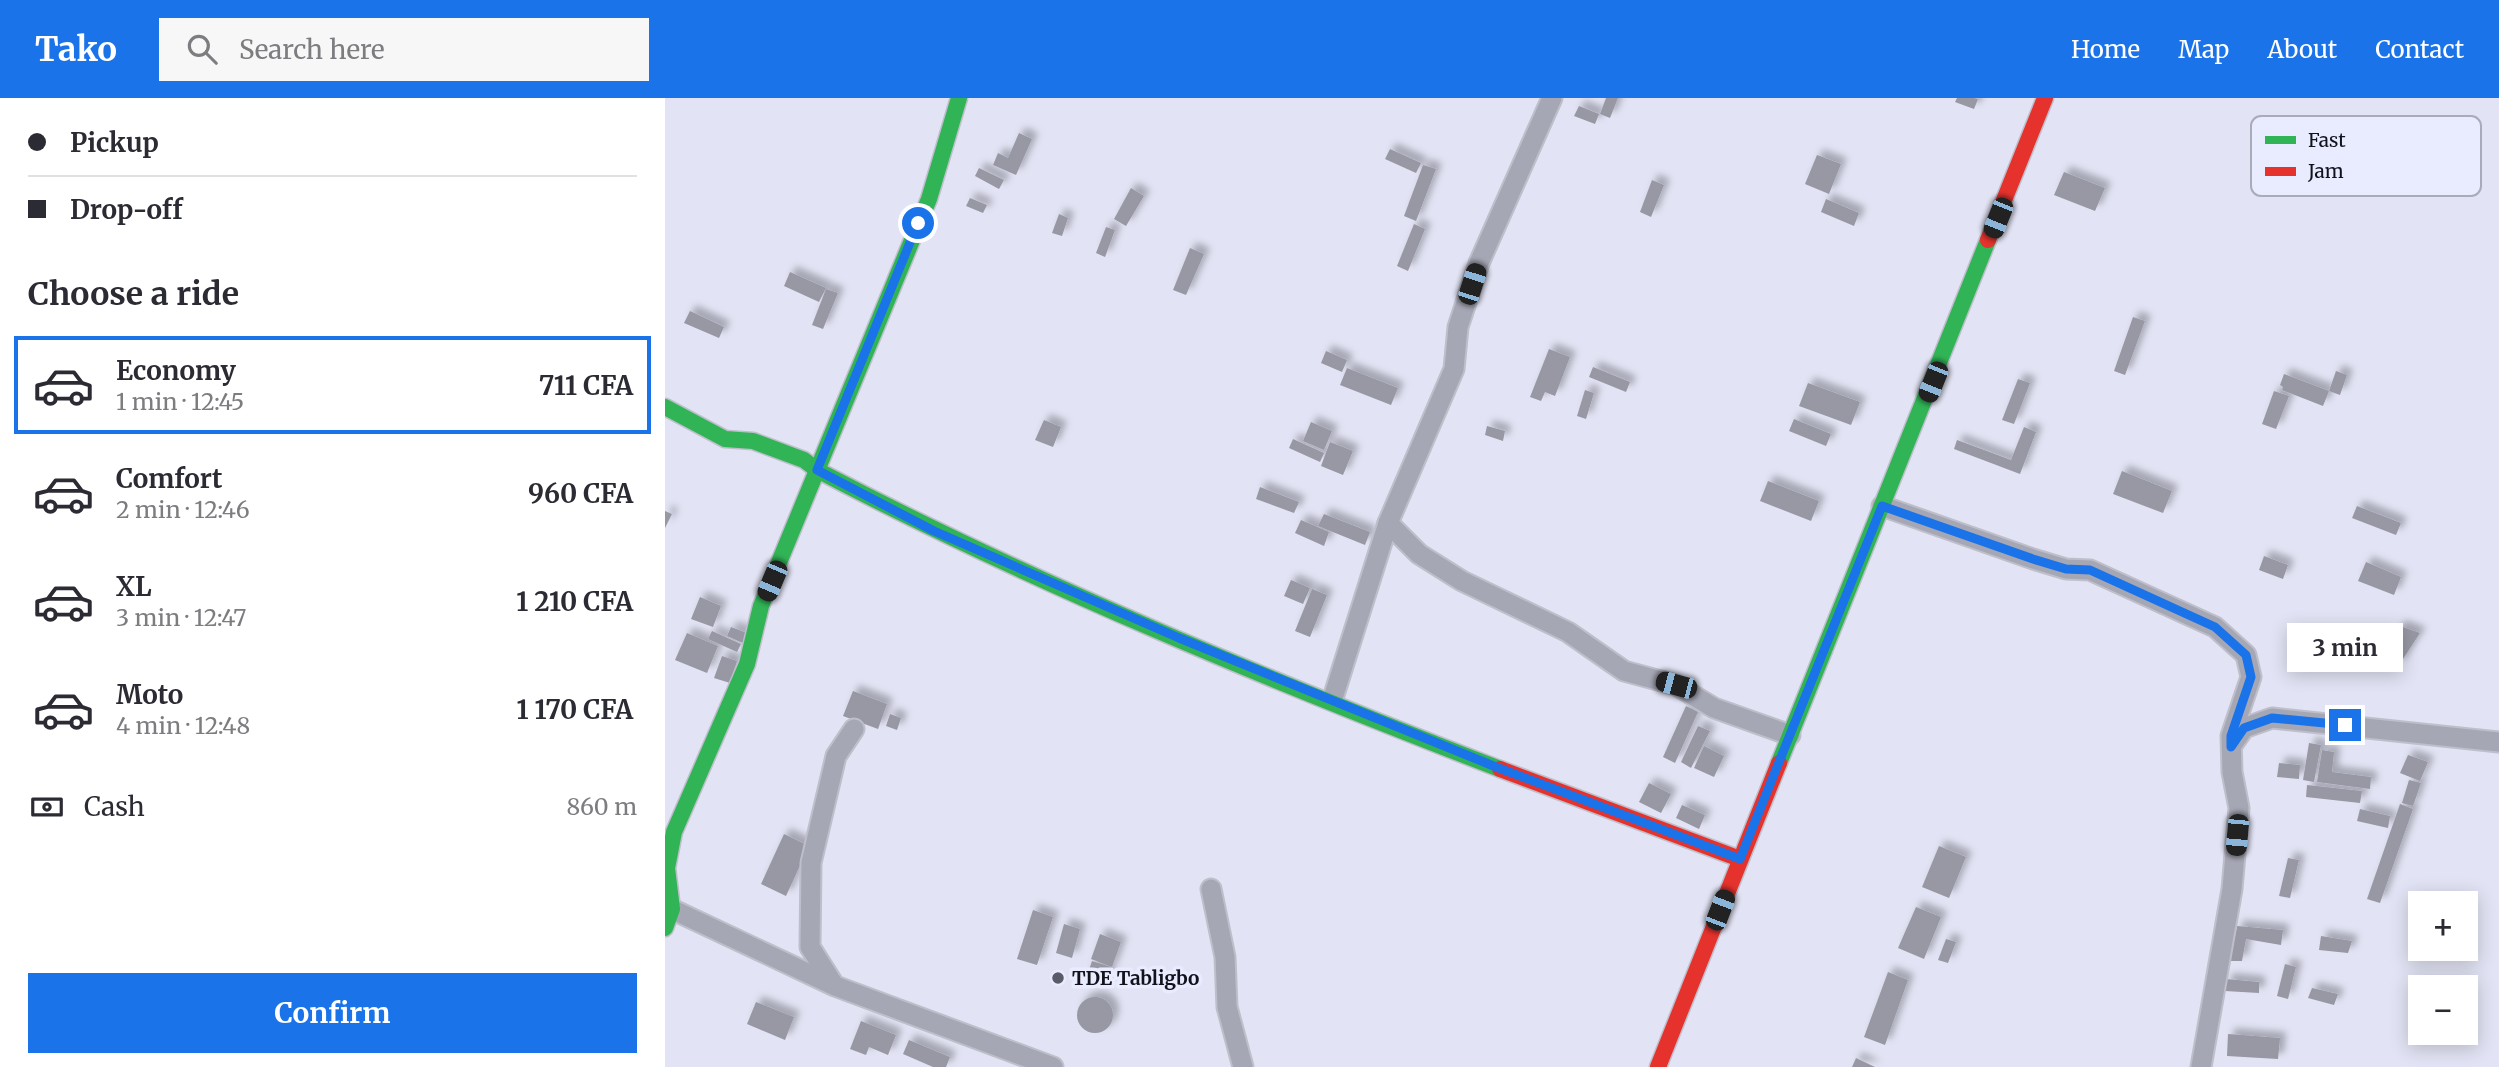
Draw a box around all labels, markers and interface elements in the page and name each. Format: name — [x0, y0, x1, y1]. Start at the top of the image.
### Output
search box — [159, 18, 649, 81]
text: Tako — [35, 29, 117, 70]
icon: search — [183, 30, 221, 68]
text: Search here — [239, 33, 385, 66]
text: Home — [2071, 34, 2140, 65]
text: Map — [2178, 34, 2229, 65]
text: About — [2267, 34, 2337, 65]
text: Contact — [2375, 34, 2464, 65]
legend — [2251, 116, 2481, 196]
text: Pickup — [70, 126, 159, 159]
text: Fast — [2308, 128, 2346, 152]
text: Jam — [2307, 159, 2344, 183]
text: Drop-off — [70, 193, 183, 226]
car — [1981, 195, 2016, 241]
route start — [902, 207, 934, 239]
car — [1456, 261, 1489, 307]
text: Choose a ride — [28, 274, 239, 314]
icon: car — [32, 354, 95, 417]
text: Economy — [116, 354, 236, 387]
car — [1916, 359, 1951, 405]
text: 711 CFA — [539, 369, 633, 402]
text: 1 min · 12:45 — [116, 387, 244, 416]
icon: car — [32, 462, 95, 525]
text: Comfort — [116, 462, 222, 495]
text: 960 CFA — [528, 477, 633, 510]
text: 2 min · 12:46 — [116, 495, 250, 524]
car — [755, 558, 790, 604]
icon: car — [32, 570, 95, 633]
text: XL — [116, 570, 152, 603]
text: 1 210 CFA — [516, 585, 633, 618]
text: 3 min · 12:47 — [116, 603, 246, 632]
callout: 3 min — [2287, 624, 2403, 672]
text: 3 min — [2312, 633, 2378, 662]
car — [1653, 669, 1700, 701]
icon: car — [32, 678, 95, 741]
text: Moto — [116, 678, 183, 711]
text: 1 170 CFA — [516, 693, 633, 726]
route end — [2329, 709, 2361, 741]
text: 4 min · 12:48 — [116, 711, 250, 740]
icon: cash — [28, 788, 66, 826]
text: Cash — [84, 790, 145, 823]
text: 860 m — [566, 792, 637, 821]
car — [2225, 813, 2250, 857]
car — [1703, 887, 1738, 933]
map controls — [2408, 891, 2478, 1045]
button: + — [2408, 891, 2478, 961]
place label: TDE Tabligbo — [1072, 966, 1199, 990]
marker: TDE Tabligbo — [1050, 970, 1066, 986]
button: Confirm — [28, 973, 637, 1053]
button: − — [2408, 975, 2478, 1045]

